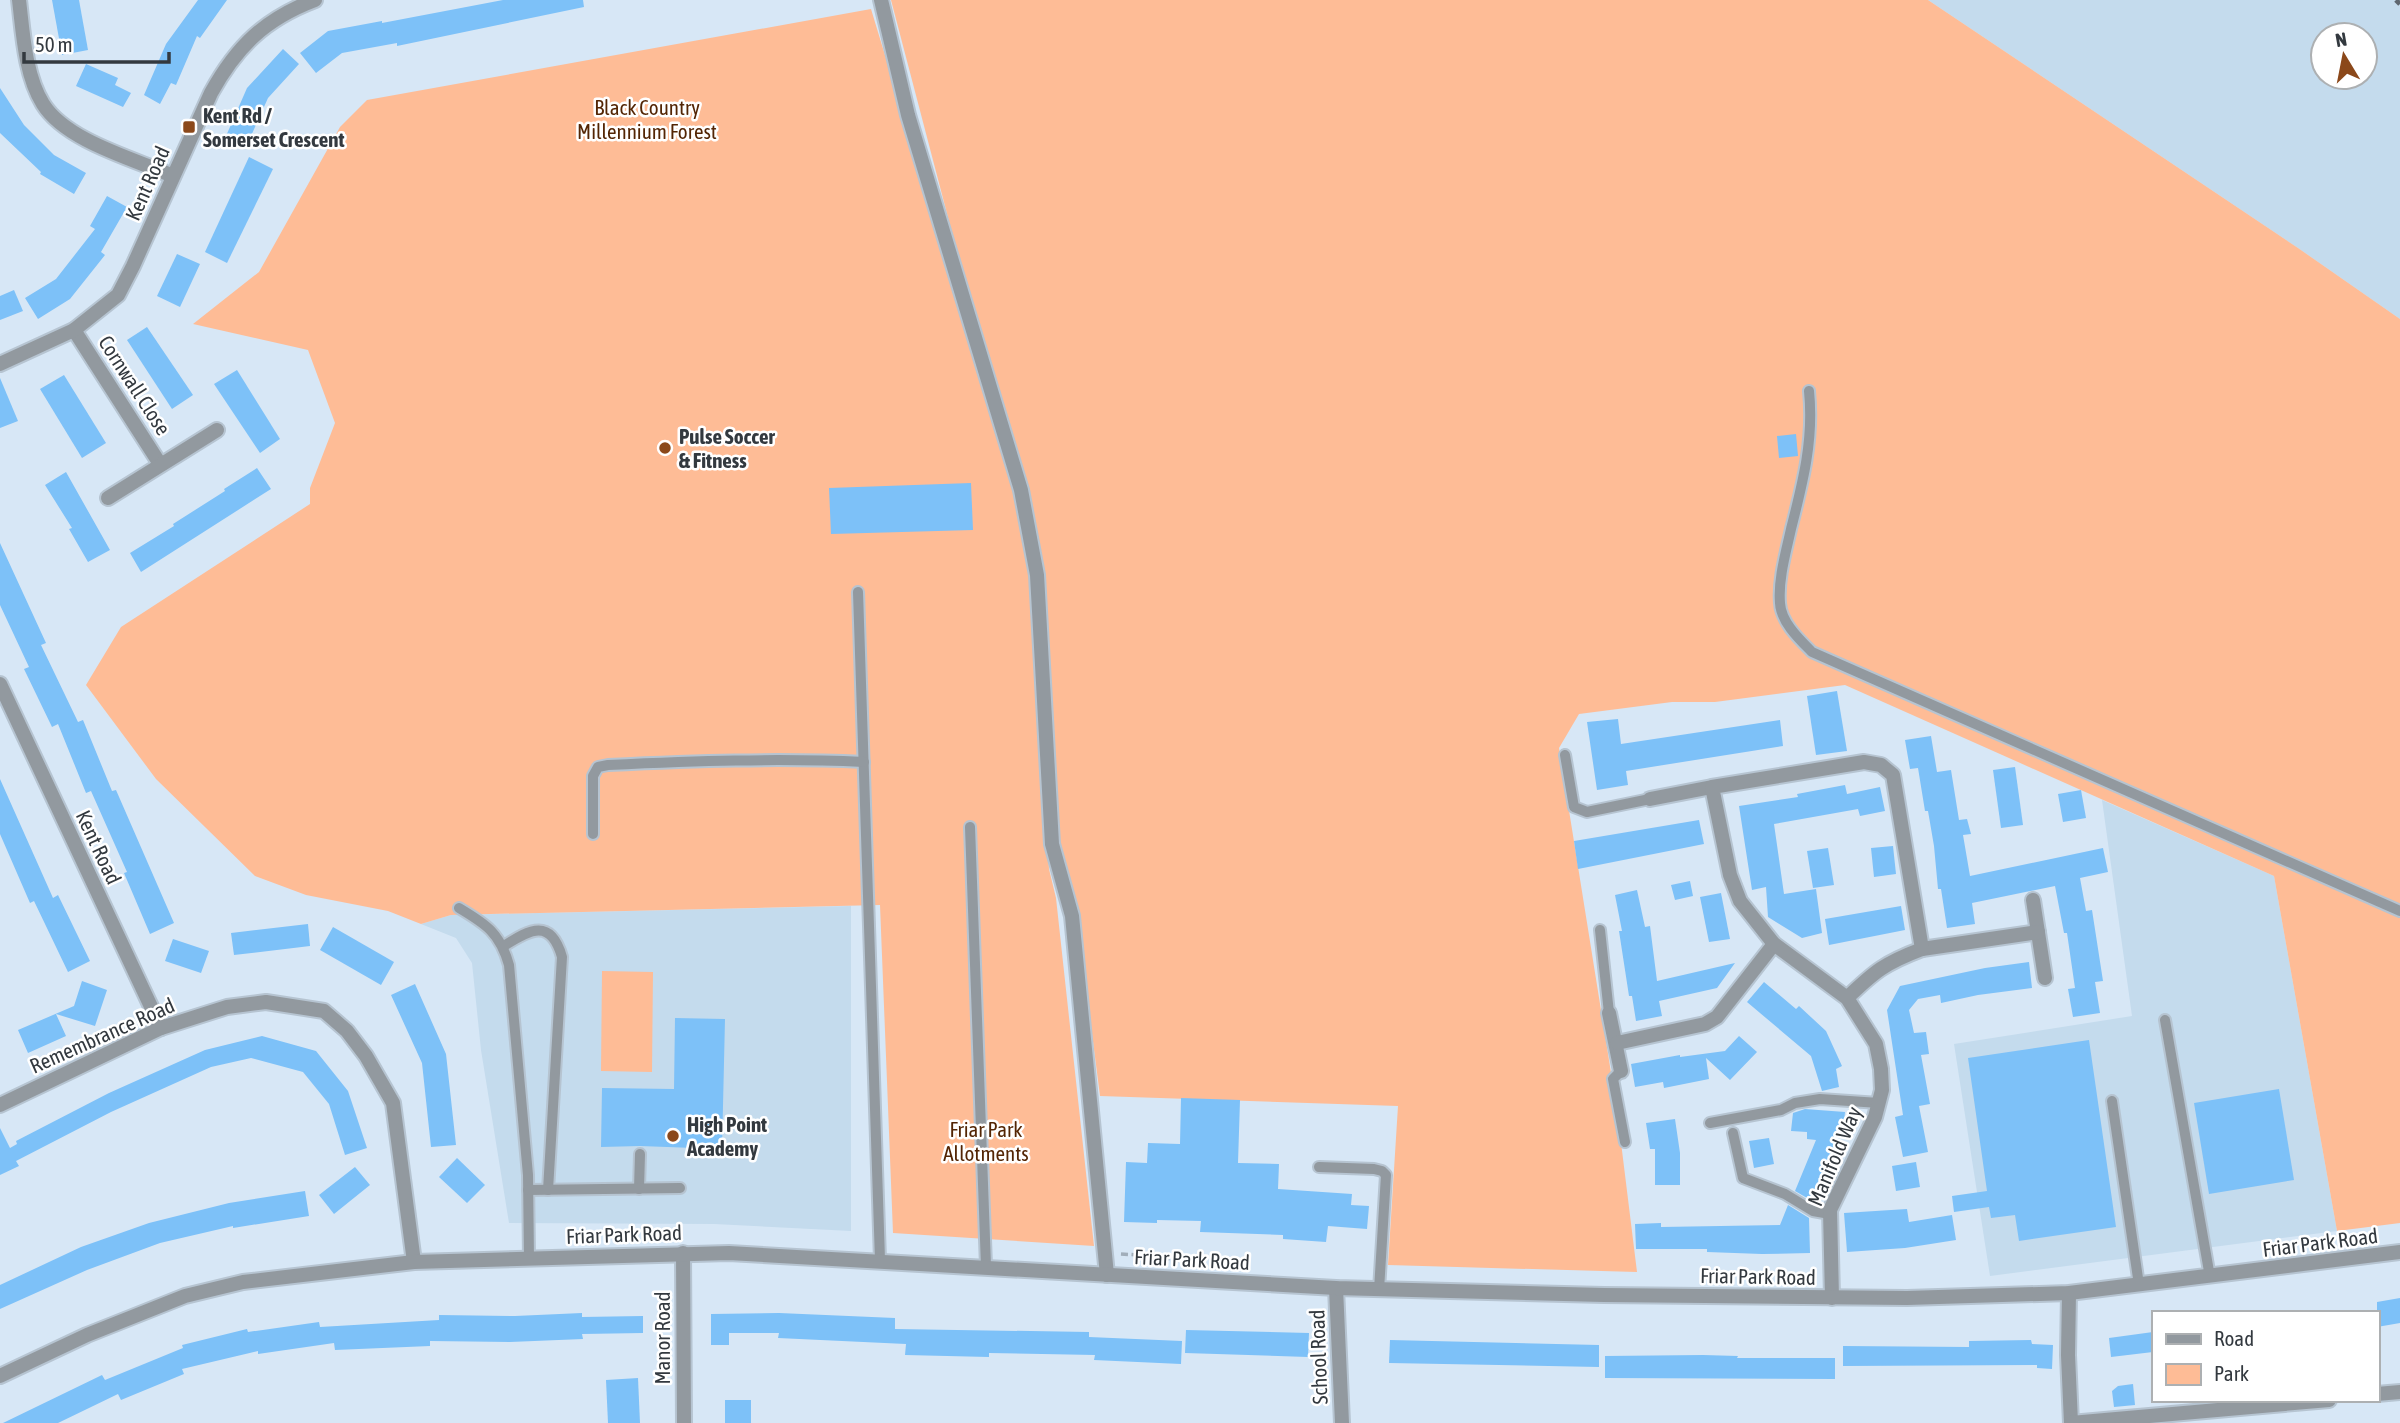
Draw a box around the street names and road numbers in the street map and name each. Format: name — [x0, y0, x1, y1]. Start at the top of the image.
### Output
street label: Kent Road — [120, 142, 174, 224]
street label: Cornwall Close — [94, 331, 176, 439]
street label: Kent Road — [72, 806, 126, 888]
street label: Remembrance Road — [26, 992, 178, 1078]
street label: Manifold Way — [1802, 1102, 1866, 1209]
street label: Friar Park Road — [566, 1220, 682, 1248]
street label: Friar Park Road — [2261, 1223, 2379, 1261]
street label: Friar Park Road — [1133, 1244, 1251, 1274]
street label: Friar Park Road — [1700, 1263, 1816, 1289]
street label: Manor Road — [650, 1291, 674, 1385]
street label: School Road — [1304, 1309, 1332, 1405]

